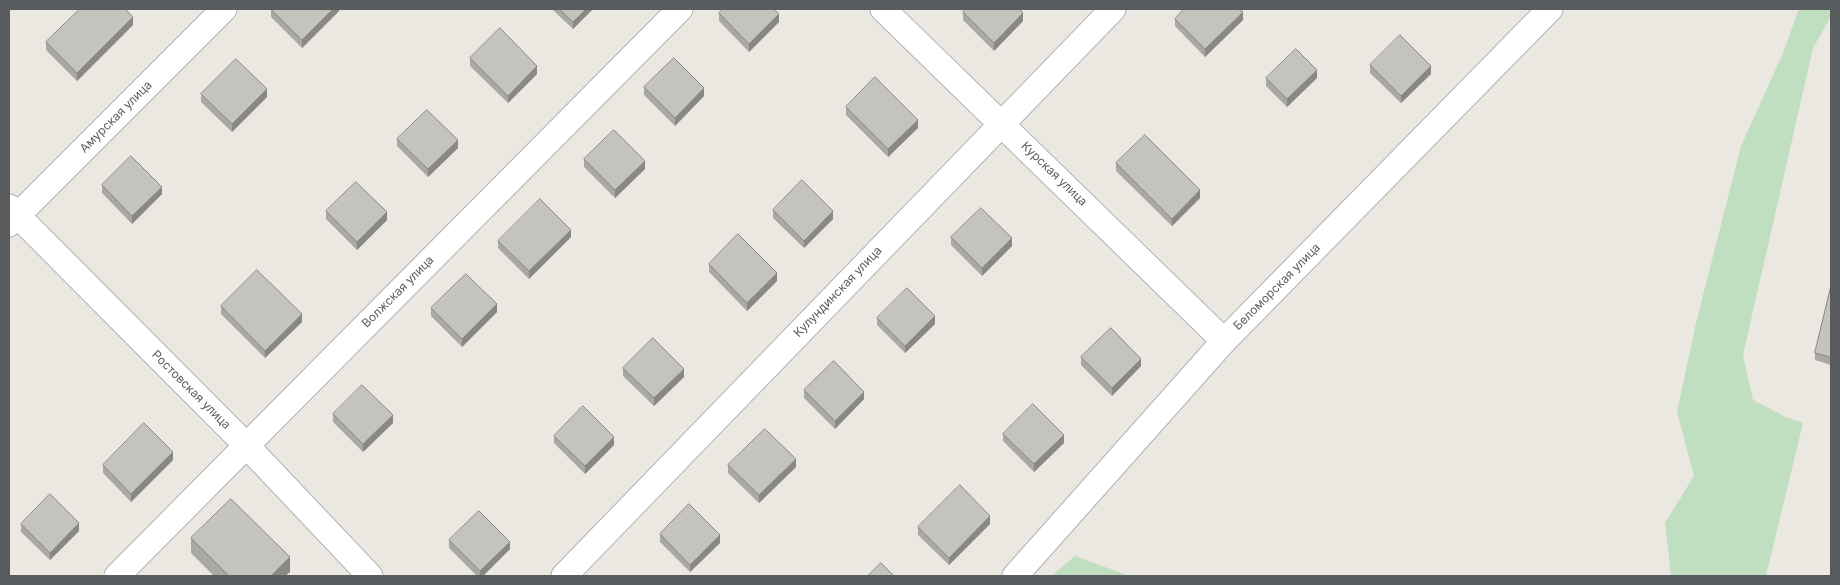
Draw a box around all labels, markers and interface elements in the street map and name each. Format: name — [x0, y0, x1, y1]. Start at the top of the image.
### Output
street label: Амурская улица — [77, 78, 155, 156]
street label: Курская улица — [1018, 139, 1090, 209]
street label: Беломорская улица — [1231, 241, 1323, 333]
street label: Кулундинская улица — [791, 244, 885, 340]
street label: Волжская улица — [359, 253, 437, 331]
street label: Ростовская улица — [149, 348, 233, 432]

